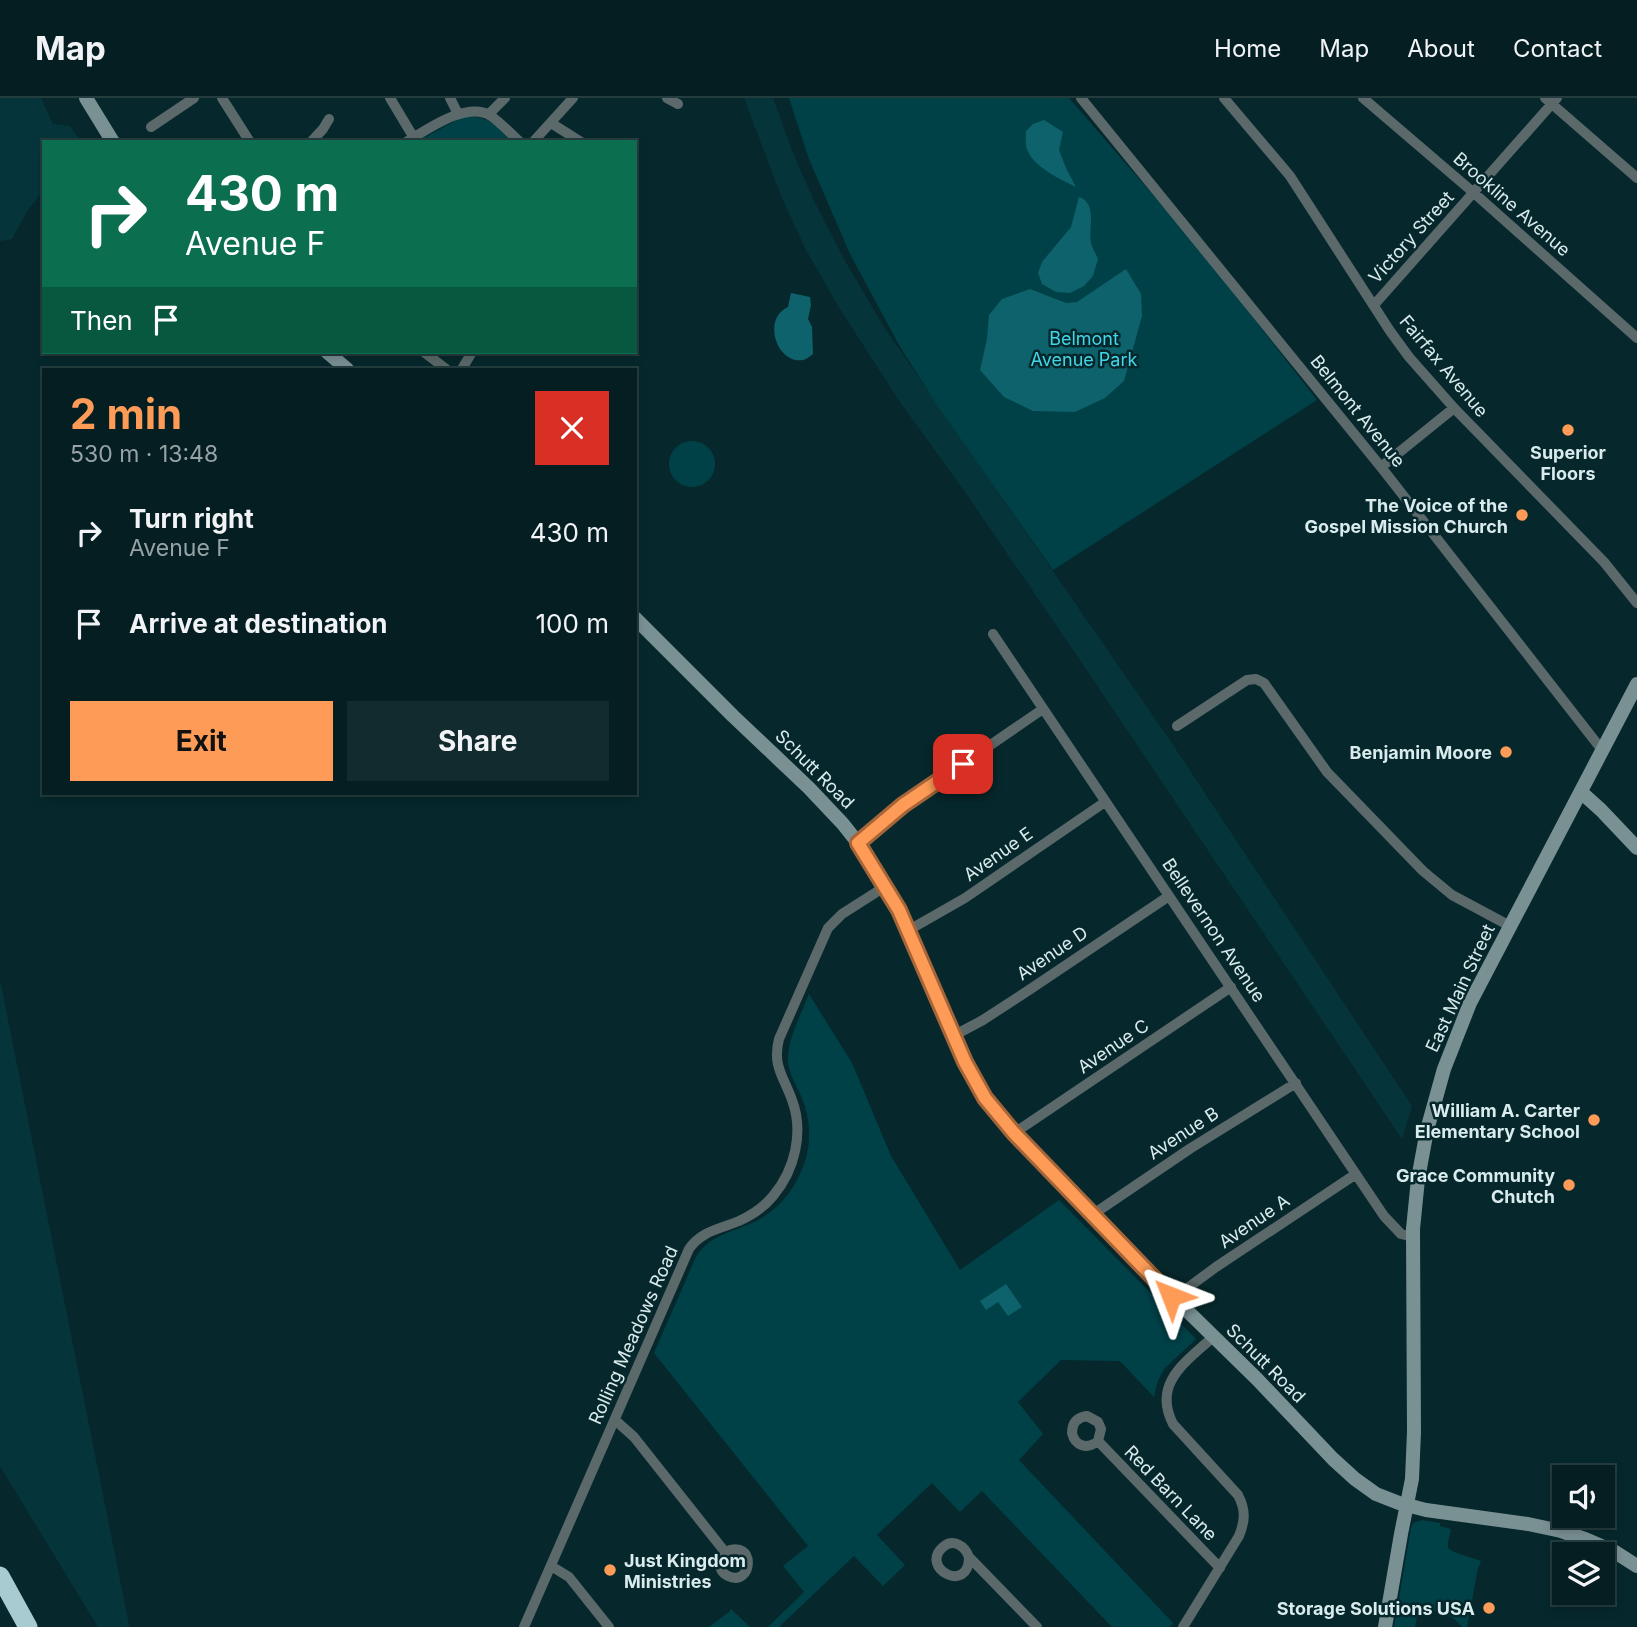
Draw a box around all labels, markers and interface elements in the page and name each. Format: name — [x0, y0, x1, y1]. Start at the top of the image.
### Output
text: Map — [35, 28, 106, 68]
text: Home — [1214, 34, 1281, 63]
text: Map — [1319, 34, 1369, 63]
text: About — [1407, 34, 1475, 63]
text: Contact — [1513, 34, 1602, 63]
street label: Brookline Avenue — [1449, 148, 1575, 260]
text: 430 m — [185, 164, 339, 223]
icon: right — [70, 168, 161, 259]
street label: Victory Street — [1364, 187, 1458, 287]
text: Avenue F — [185, 224, 325, 263]
icon: arrive — [147, 301, 185, 339]
text: Then — [70, 305, 133, 336]
street label: Fairfax Avenue — [1395, 311, 1493, 421]
park label: Belmont Avenue Park — [1031, 328, 1138, 370]
street label: Belmont Avenue — [1306, 351, 1410, 471]
text: 2 min — [70, 388, 182, 439]
button: close — [535, 391, 609, 465]
marker: Superior Floors — [1560, 422, 1576, 438]
text: 530 m · 13:48 — [70, 440, 218, 468]
place label: Superior Floors — [1530, 442, 1606, 484]
place label: The Voice of the Gospel Mission Church — [1305, 495, 1508, 537]
text: Turn right — [129, 503, 254, 534]
marker: The Voice of the Gospel Mission Church — [1514, 507, 1530, 523]
icon: right — [70, 514, 108, 552]
text: 430 m — [530, 517, 609, 548]
text: Avenue F — [129, 534, 230, 562]
icon: arrive — [70, 605, 108, 643]
text: Arrive at destination — [129, 608, 388, 639]
text: 100 m — [536, 608, 609, 639]
button: Exit — [70, 701, 333, 781]
button: Share — [347, 701, 609, 781]
street label: Schutt Road — [771, 725, 859, 813]
pin — [933, 734, 993, 794]
place label: Benjamin Moore — [1350, 742, 1492, 763]
marker: Benjamin Moore — [1498, 744, 1514, 760]
icon: arrive — [944, 745, 982, 783]
street label: Avenue E — [960, 823, 1036, 885]
street label: Bellevernon Avenue — [1158, 854, 1270, 1006]
street label: East Main Street — [1421, 921, 1499, 1055]
street label: Avenue D — [1012, 922, 1092, 984]
street label: Avenue C — [1073, 1015, 1153, 1077]
place label: William A. Carter Elementary School — [1415, 1100, 1580, 1142]
street label: Avenue B — [1144, 1102, 1222, 1164]
marker: William A. Carter Elementary School — [1586, 1112, 1602, 1128]
place label: Grace Community Chutch — [1396, 1165, 1555, 1207]
marker: Grace Community Chutch — [1561, 1177, 1577, 1193]
street label: Avenue A — [1215, 1190, 1293, 1252]
street label: Rolling Meadows Road — [584, 1242, 682, 1428]
position arrow — [1134, 1259, 1208, 1333]
street label: Schutt Road — [1222, 1319, 1310, 1407]
street label: Red Barn Lane — [1120, 1441, 1222, 1545]
map controls — [1552, 1465, 1615, 1605]
button: sound — [1552, 1465, 1615, 1528]
button: layers — [1552, 1542, 1615, 1605]
place label: Just Kingdom Ministries — [624, 1550, 746, 1592]
marker: Just Kingdom Ministries — [602, 1562, 618, 1578]
place label: Storage Solutions USA — [1277, 1598, 1475, 1619]
marker: Storage Solutions USA — [1481, 1600, 1497, 1616]

